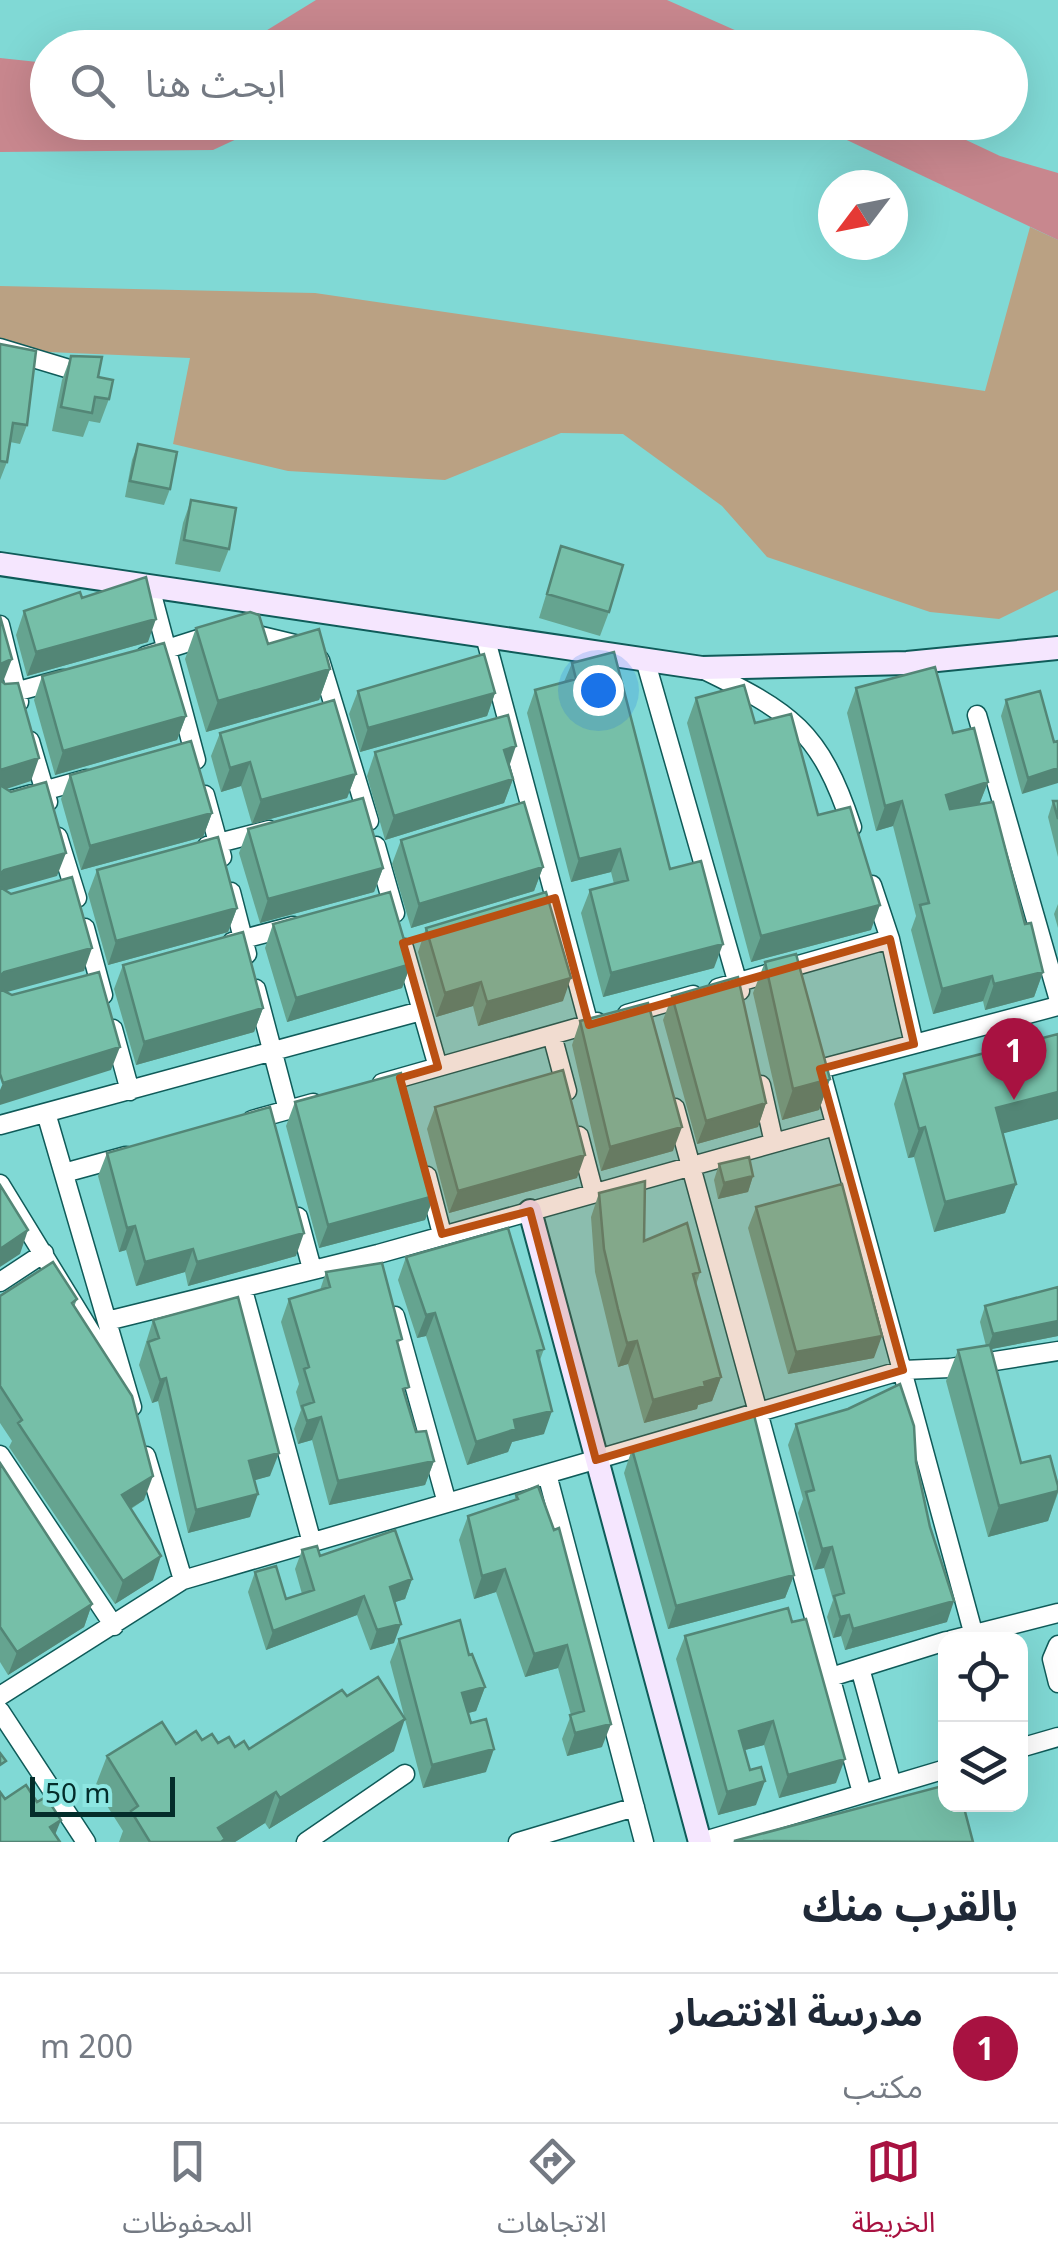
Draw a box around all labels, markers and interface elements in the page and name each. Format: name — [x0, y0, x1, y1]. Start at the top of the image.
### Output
search box — [30, 30, 1028, 140]
text: ابحث هنا — [145, 45, 286, 125]
icon: search — [65, 58, 120, 113]
north arrow — [818, 170, 908, 260]
your location — [573, 665, 624, 716]
pin: 1 — [982, 1018, 1046, 1100]
map controls — [938, 1632, 1028, 1812]
button: locate — [938, 1632, 1028, 1722]
button: layers — [938, 1722, 1028, 1812]
text: 50 m — [45, 1765, 111, 1824]
scale bar — [30, 1772, 175, 1816]
text: بالقرب منك — [802, 1863, 1018, 1952]
text: مدرسة الانتصار — [670, 1974, 923, 2054]
text: 200 m — [40, 2014, 133, 2082]
text: 1 — [976, 2016, 995, 2084]
text: مكتب — [843, 2054, 923, 2122]
tab: المحفوظات — [122, 2134, 252, 2253]
tab: الاتجاهات — [497, 2134, 607, 2253]
tab: الخريطة — [852, 2134, 936, 2253]

